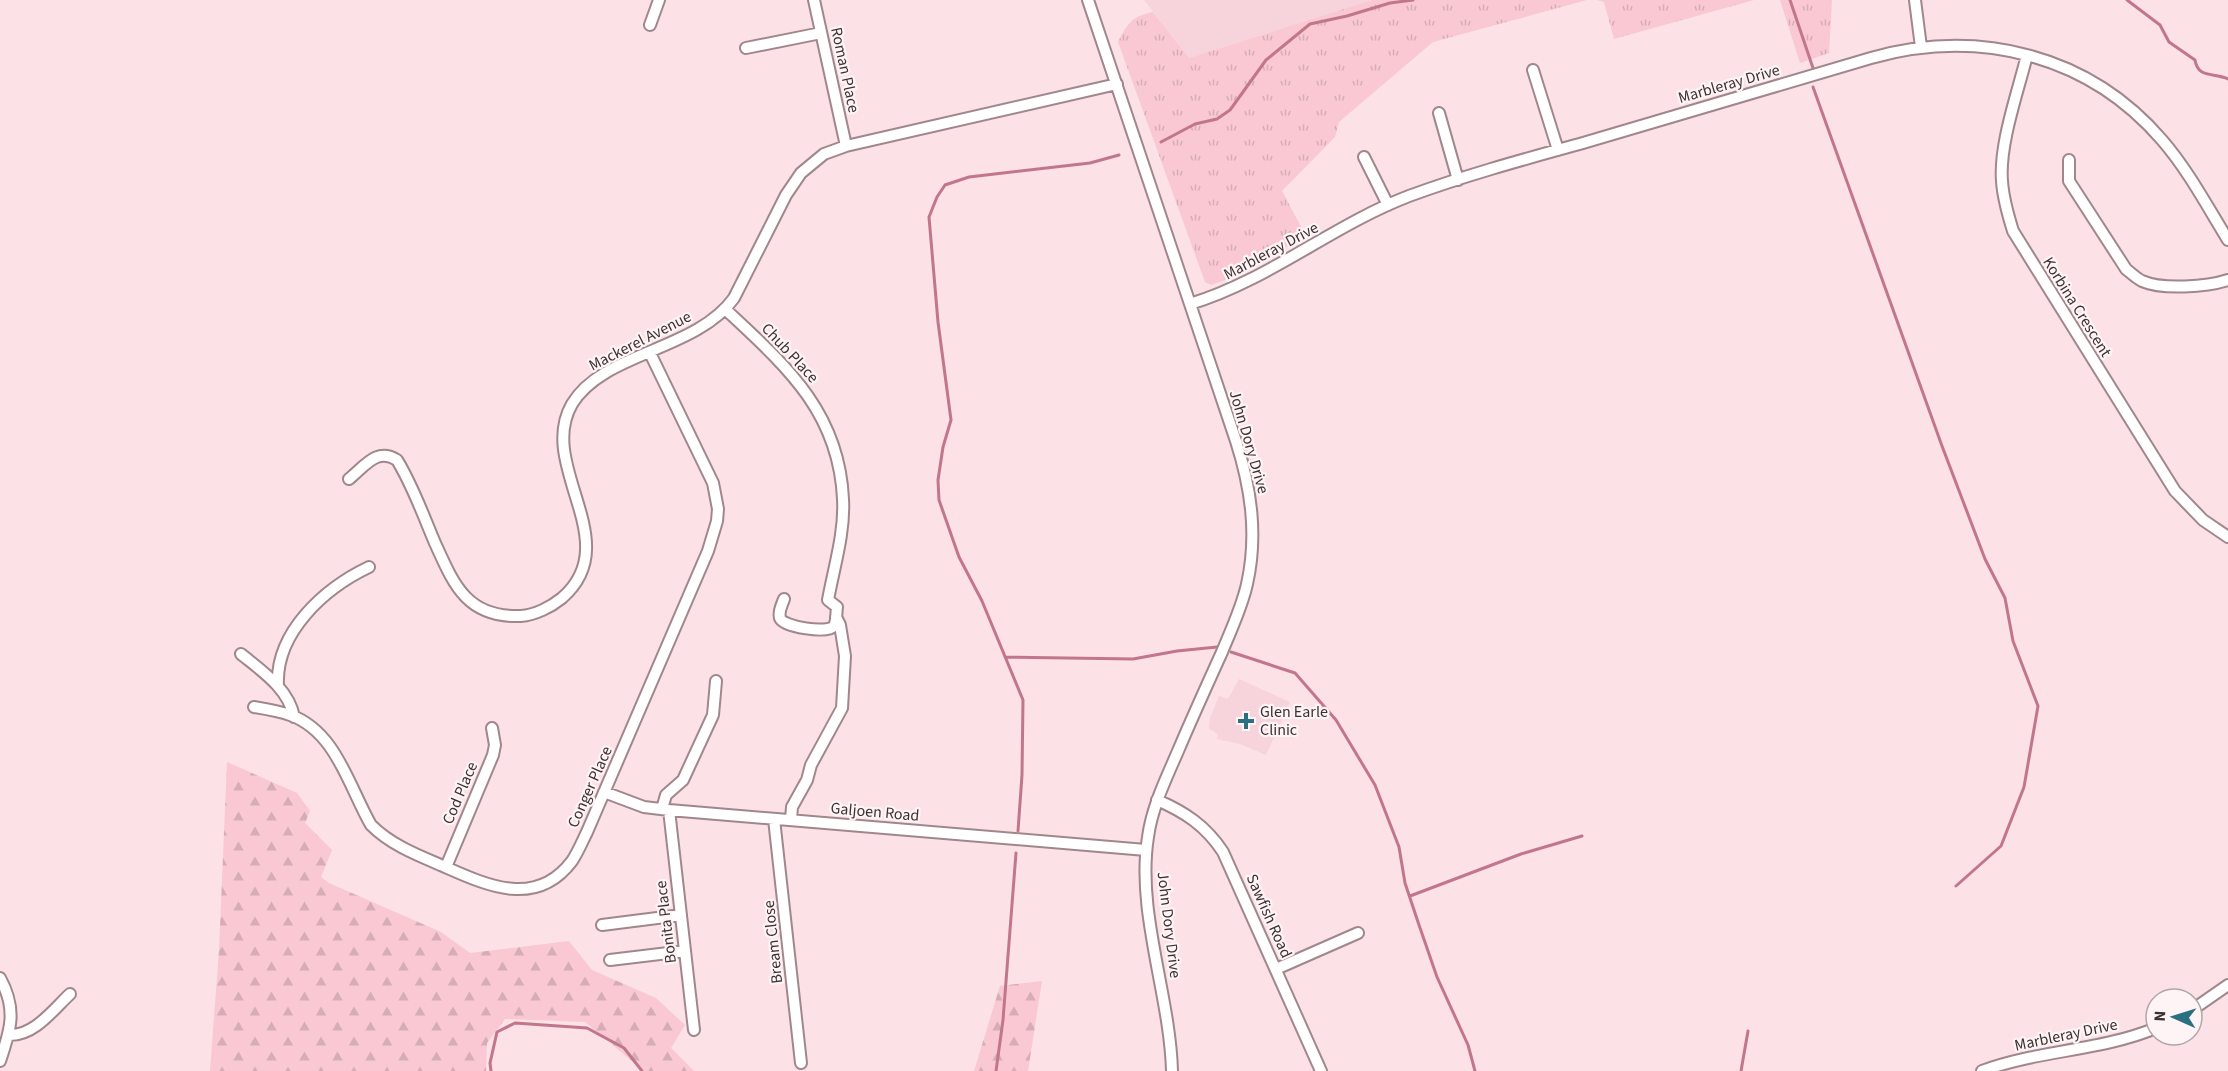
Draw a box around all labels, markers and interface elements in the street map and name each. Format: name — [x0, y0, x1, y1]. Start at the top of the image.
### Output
street label: Roman Place — [825, 25, 865, 115]
street label: Marbleray Drive — [1676, 59, 1782, 109]
street label: Marbleray Drive — [1220, 217, 1322, 285]
street label: Korbina Crescent — [2037, 253, 2117, 362]
street label: Mackerel Avenue — [585, 306, 695, 376]
street label: Chub Place — [756, 318, 824, 388]
street label: John Dory Drive — [1224, 388, 1274, 496]
place label: Glen Earle Clinic — [1260, 701, 1328, 741]
marker: Glen Earle Clinic — [1237, 712, 1255, 730]
street label: Conger Place — [562, 743, 618, 831]
street label: Cod Place — [437, 758, 483, 828]
street label: Galjoen Road — [830, 797, 920, 827]
street label: John Dory Drive — [1152, 871, 1186, 979]
street label: Sawfish Road — [1241, 871, 1297, 961]
street label: Bonita Place — [650, 879, 682, 965]
street label: Bream Close — [758, 899, 788, 985]
north arrow — [2144, 987, 2204, 1047]
text: N — [2149, 1010, 2171, 1022]
street label: Marbleray Drive — [2013, 1013, 2120, 1057]

